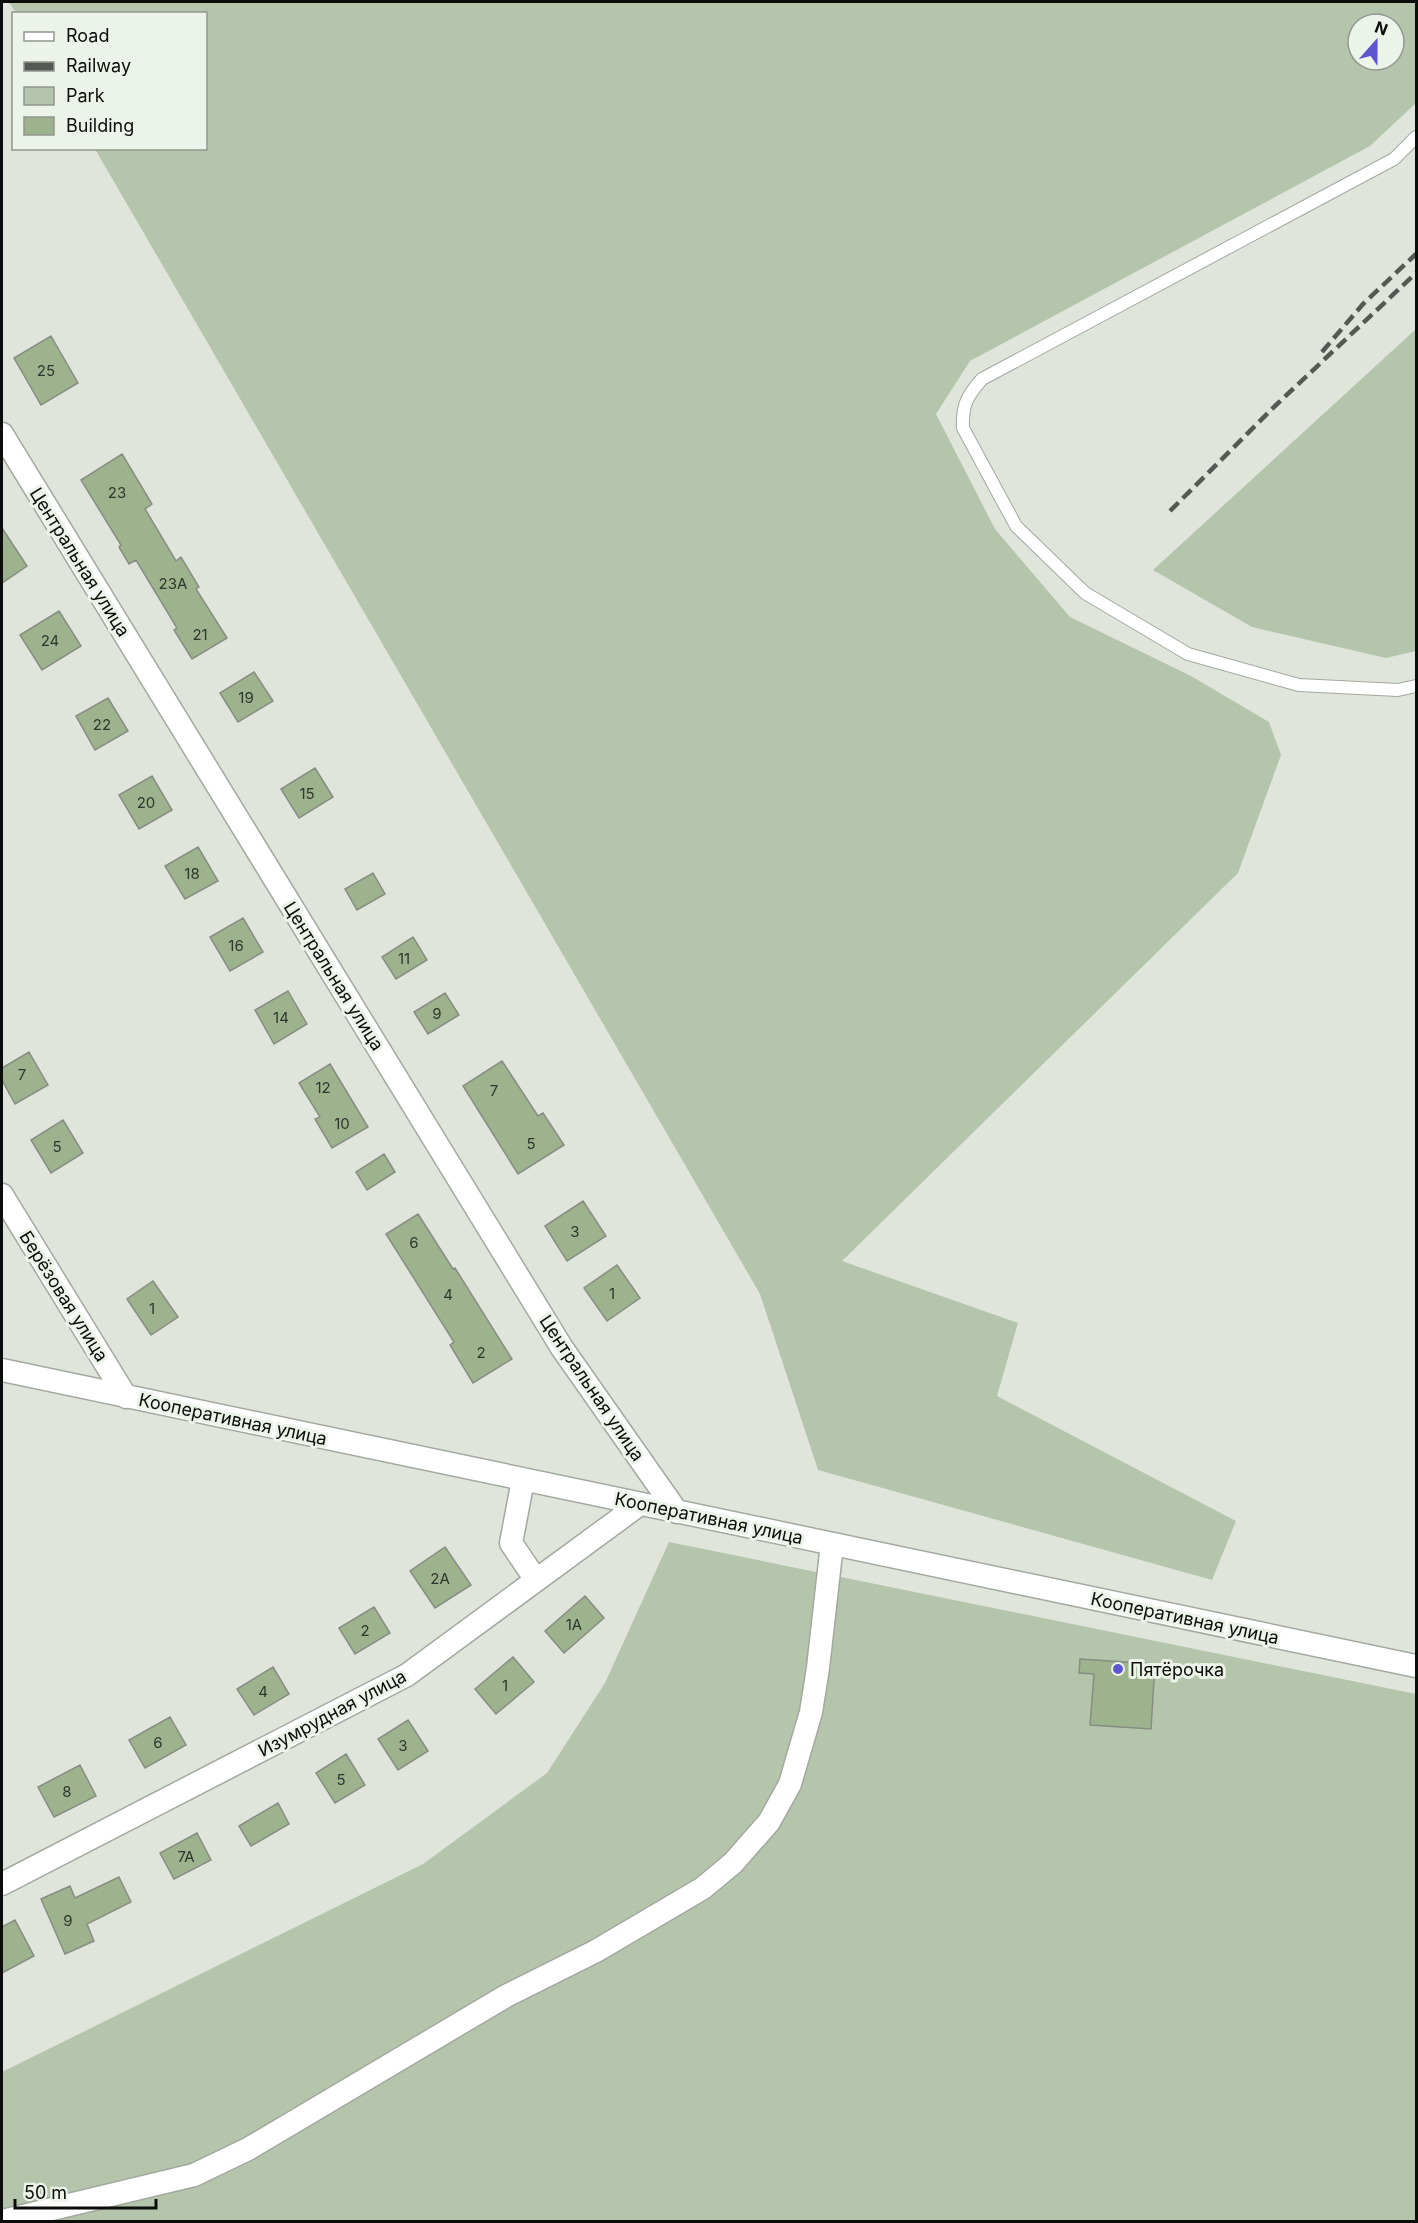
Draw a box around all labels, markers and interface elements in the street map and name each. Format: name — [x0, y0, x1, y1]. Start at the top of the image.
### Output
legend — [12, 12, 207, 150]
north arrow — [1346, 12, 1406, 72]
text: N — [1372, 16, 1391, 40]
text: Road — [66, 25, 109, 46]
text: Railway — [66, 55, 131, 76]
text: Park — [66, 85, 105, 106]
text: Building — [66, 115, 134, 136]
house number: 25 — [37, 361, 55, 380]
house number: 23 — [108, 483, 126, 502]
street label: Центральная улица — [26, 484, 134, 640]
house number: 23А — [159, 574, 187, 593]
house number: 21 — [192, 625, 208, 644]
house number: 24 — [41, 631, 59, 650]
house number: 19 — [238, 688, 254, 707]
house number: 22 — [93, 715, 111, 734]
house number: 15 — [299, 784, 315, 803]
house number: 20 — [137, 793, 155, 812]
house number: 18 — [184, 864, 200, 883]
street label: Центральная улица — [280, 898, 388, 1054]
house number: 16 — [228, 936, 244, 955]
house number: 11 — [398, 949, 410, 968]
house number: 9 — [432, 1004, 442, 1023]
house number: 14 — [273, 1008, 289, 1027]
house number: 7 — [18, 1065, 26, 1084]
house number: 12 — [315, 1078, 331, 1097]
house number: 7 — [490, 1081, 498, 1100]
house number: 10 — [334, 1114, 350, 1133]
house number: 5 — [526, 1134, 536, 1153]
house number: 5 — [52, 1137, 62, 1156]
house number: 3 — [570, 1222, 580, 1241]
street label: Берёзовая улица — [15, 1227, 113, 1365]
house number: 6 — [409, 1233, 419, 1252]
house number: 1 — [609, 1284, 615, 1303]
house number: 4 — [443, 1285, 453, 1304]
house number: 1 — [149, 1299, 155, 1318]
street label: Центральная улица — [535, 1311, 649, 1465]
house number: 2 — [476, 1343, 486, 1362]
street label: Кооперативная улица — [137, 1389, 329, 1449]
street label: Кооперативная улица — [613, 1488, 805, 1548]
house number: 2А — [430, 1569, 450, 1588]
street label: Кооперативная улица — [1089, 1588, 1281, 1648]
house number: 1А — [566, 1615, 582, 1634]
house number: 2 — [360, 1621, 370, 1640]
place label: Пятёрочка — [1130, 1659, 1224, 1680]
marker: Пятёрочка — [1111, 1662, 1125, 1676]
street label: Изумрудная улица — [254, 1665, 410, 1761]
house number: 1 — [502, 1676, 508, 1695]
house number: 4 — [258, 1682, 268, 1701]
house number: 6 — [153, 1733, 163, 1752]
house number: 3 — [398, 1736, 408, 1755]
house number: 5 — [336, 1770, 346, 1789]
house number: 8 — [62, 1782, 72, 1801]
house number: 7А — [177, 1847, 195, 1866]
house number: 9 — [63, 1911, 73, 1930]
scale bar — [15, 2172, 156, 2210]
text: 50 m — [24, 2182, 67, 2203]

